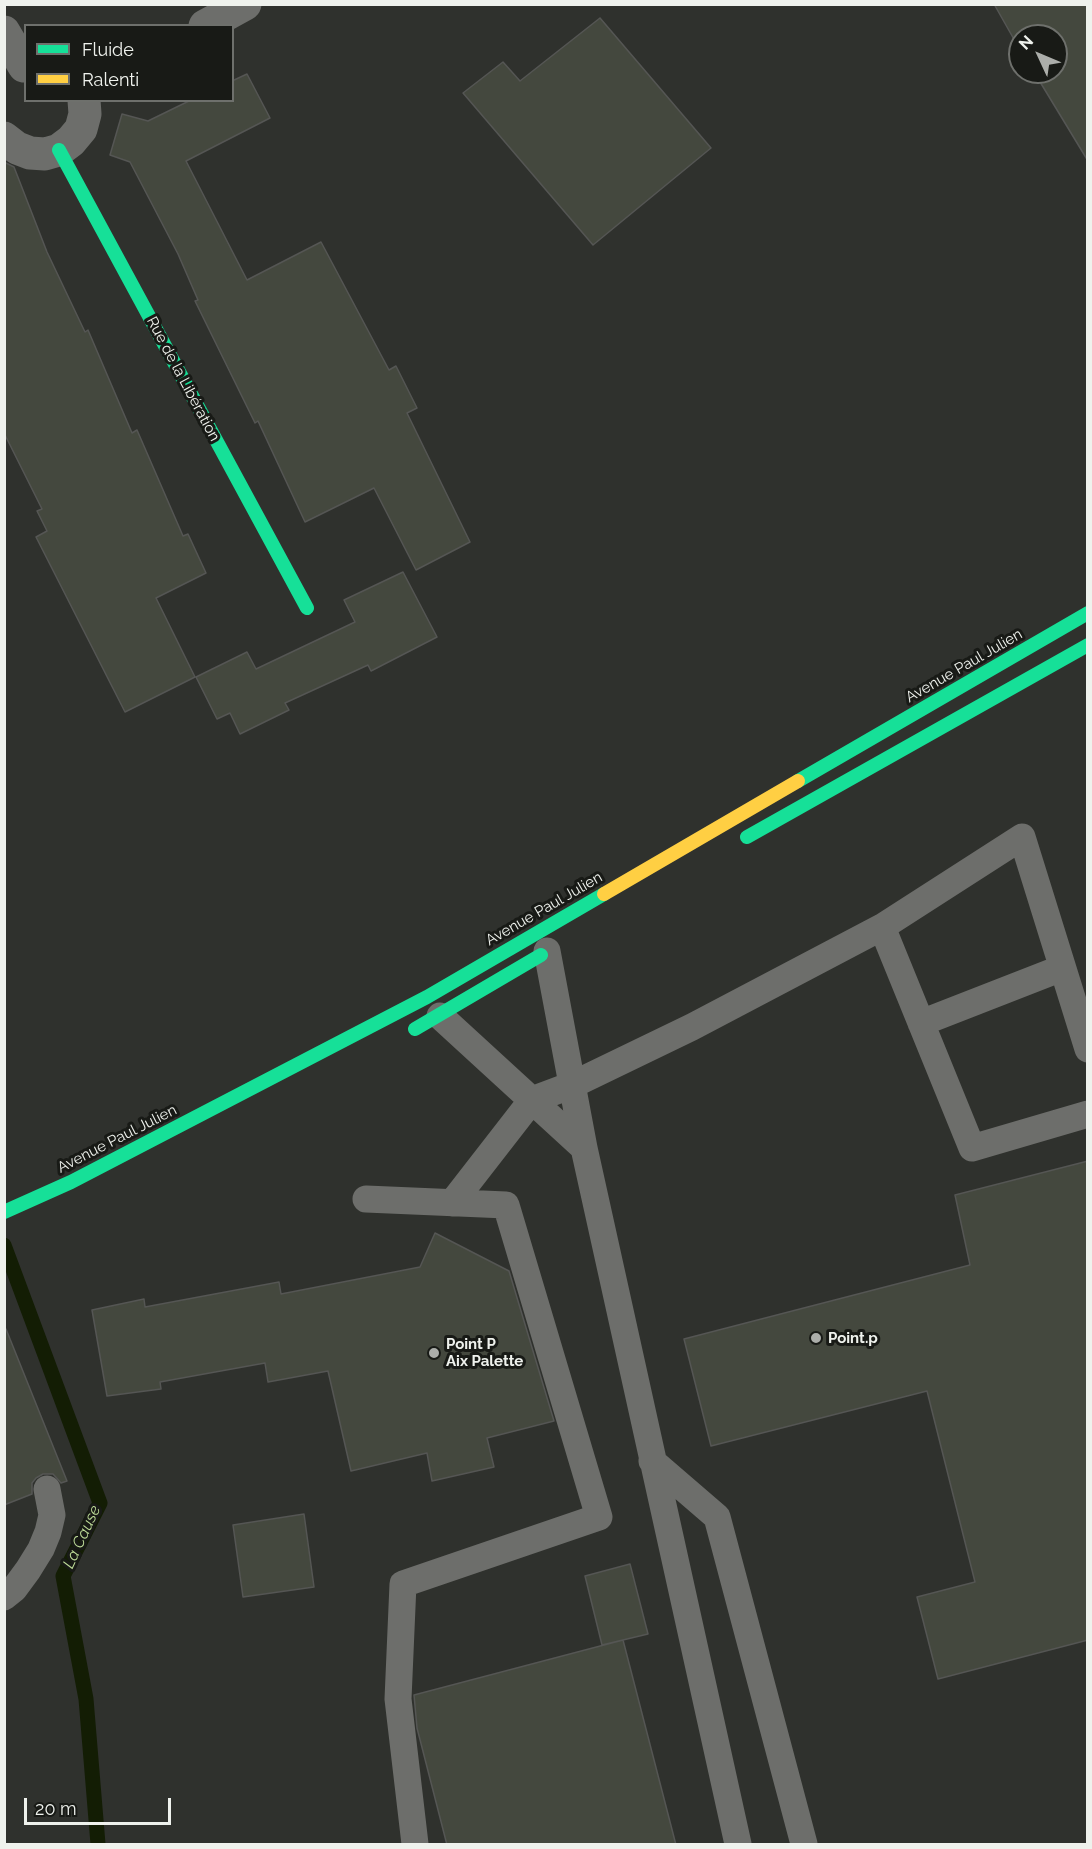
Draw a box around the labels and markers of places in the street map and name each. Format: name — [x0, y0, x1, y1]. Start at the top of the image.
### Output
place label: Point.p — [828, 1329, 878, 1347]
marker: Point.p — [809, 1331, 823, 1345]
place label: Point P Aix Palette — [446, 1335, 523, 1370]
marker: Point P Aix Palette — [427, 1346, 441, 1360]

